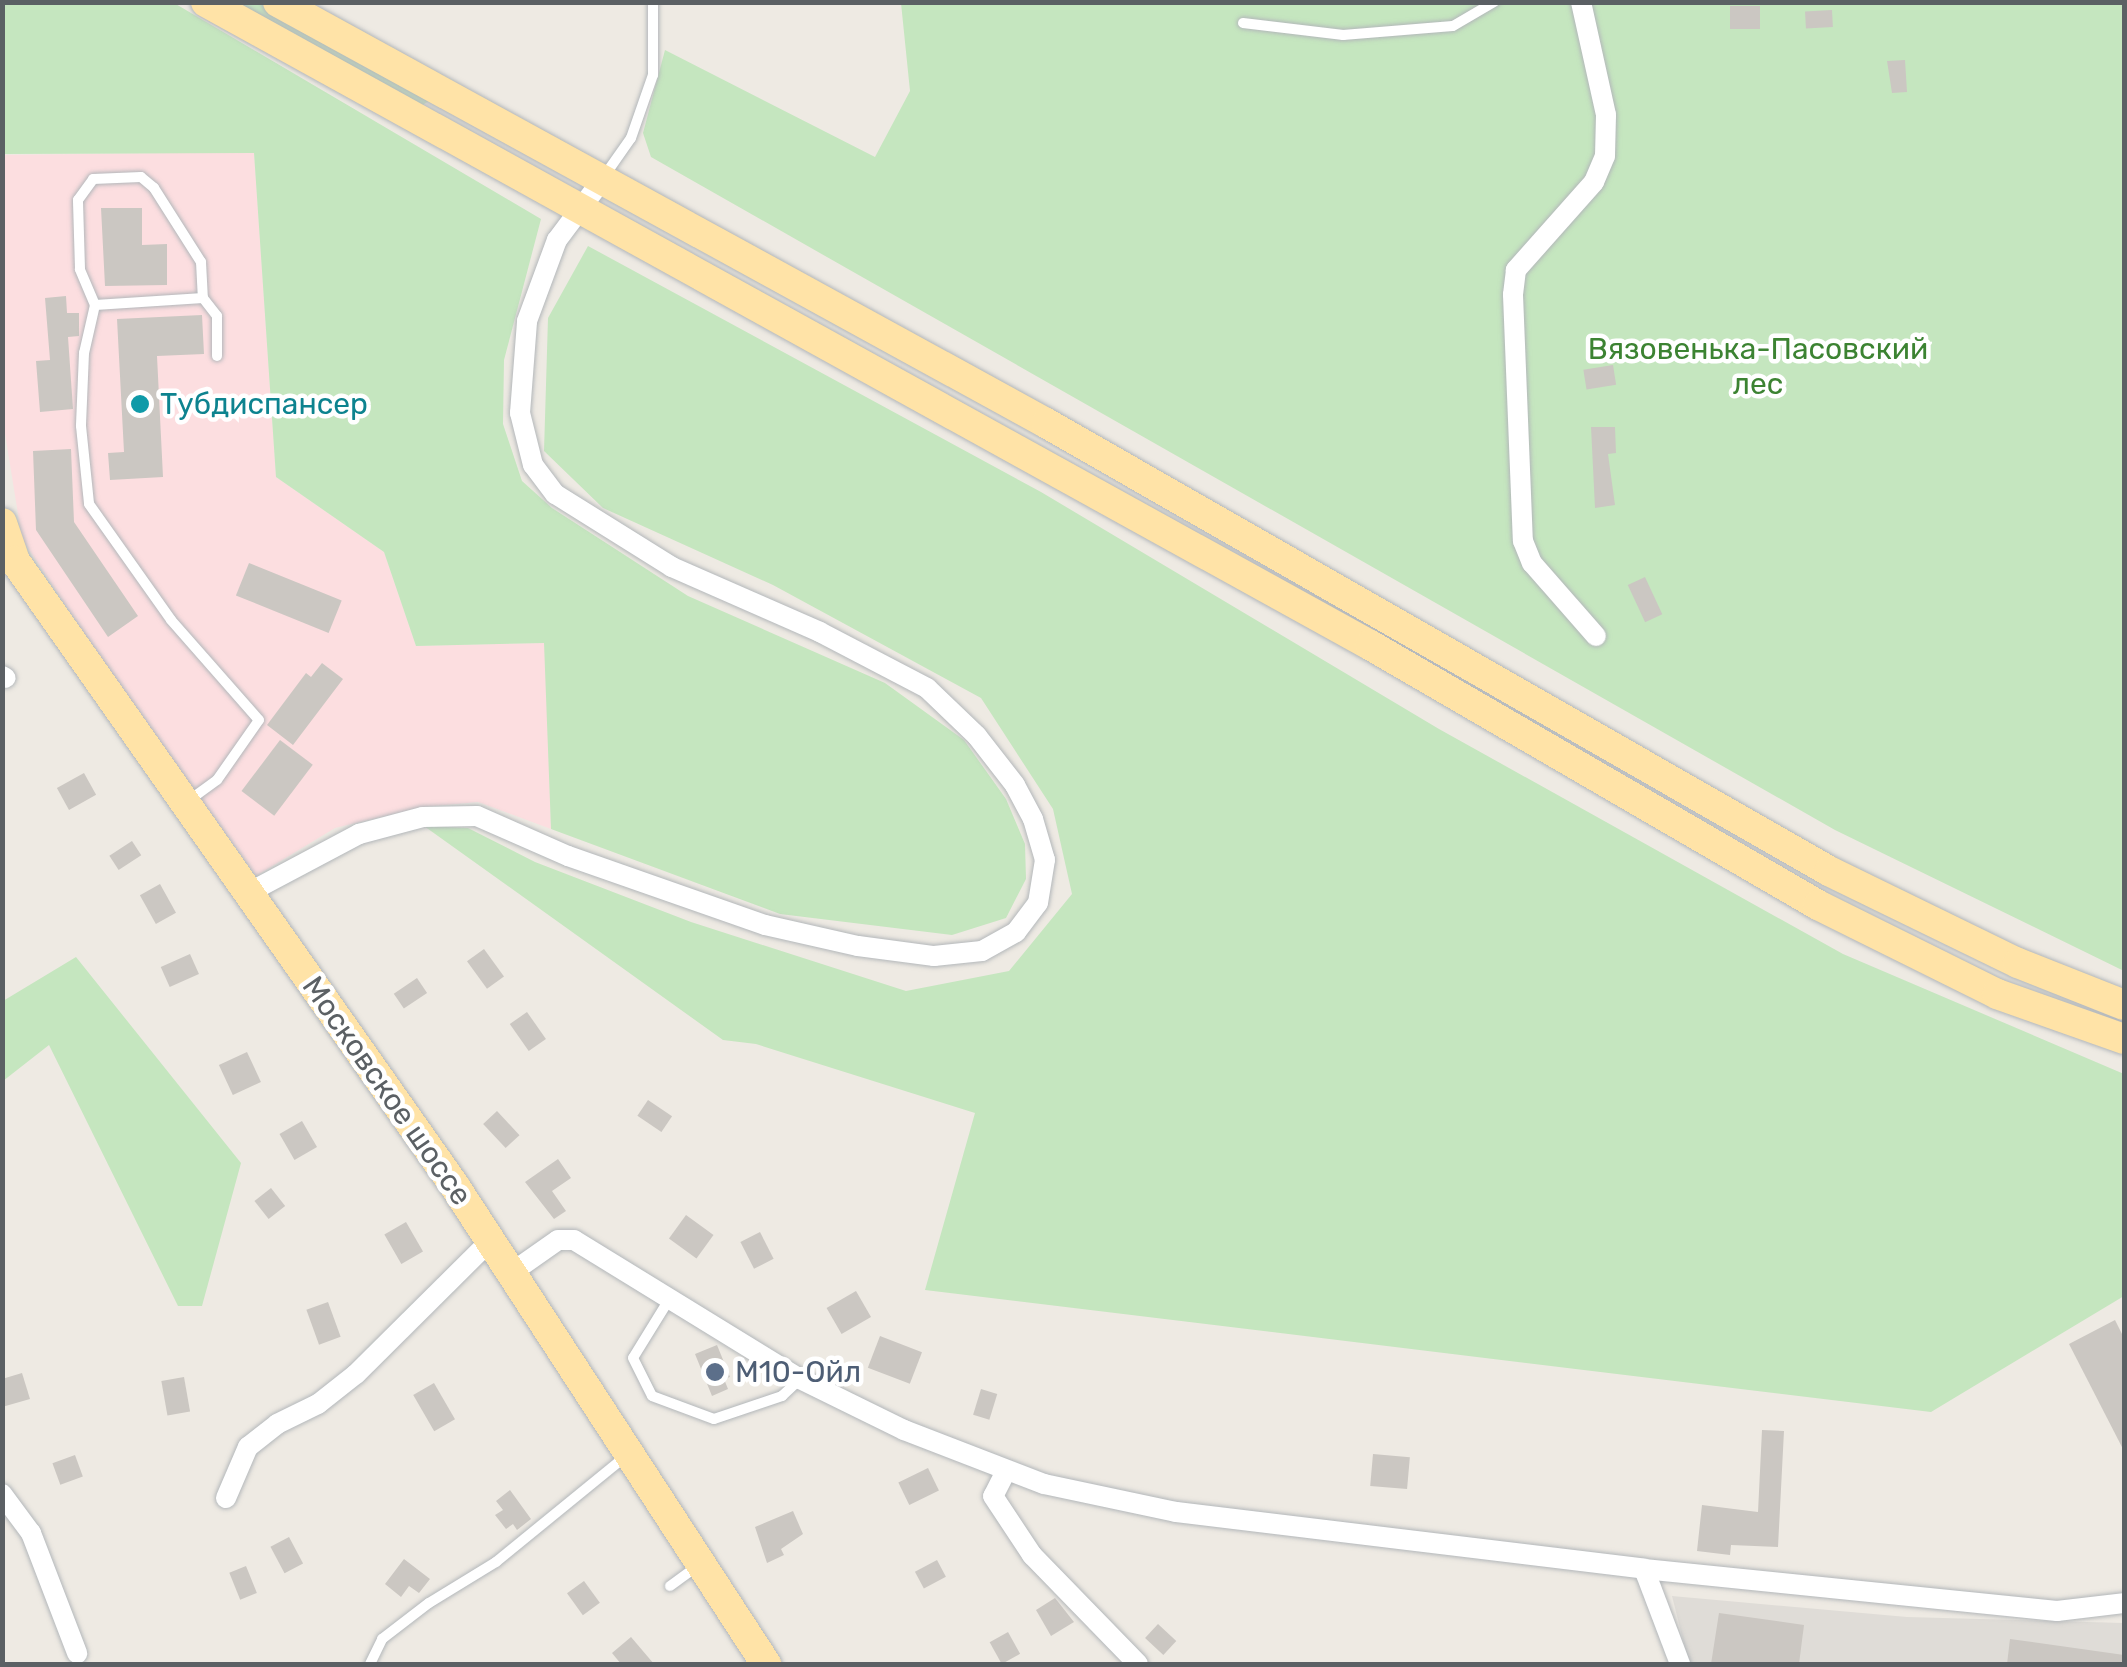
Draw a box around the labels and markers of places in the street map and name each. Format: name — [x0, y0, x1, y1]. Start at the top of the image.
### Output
place label: Тубдиспансер — [160, 386, 368, 422]
marker: Тубдиспансер — [129, 393, 151, 415]
place label: М10-Ойл — [735, 1354, 861, 1390]
marker: М10-Ойл — [704, 1361, 726, 1383]

